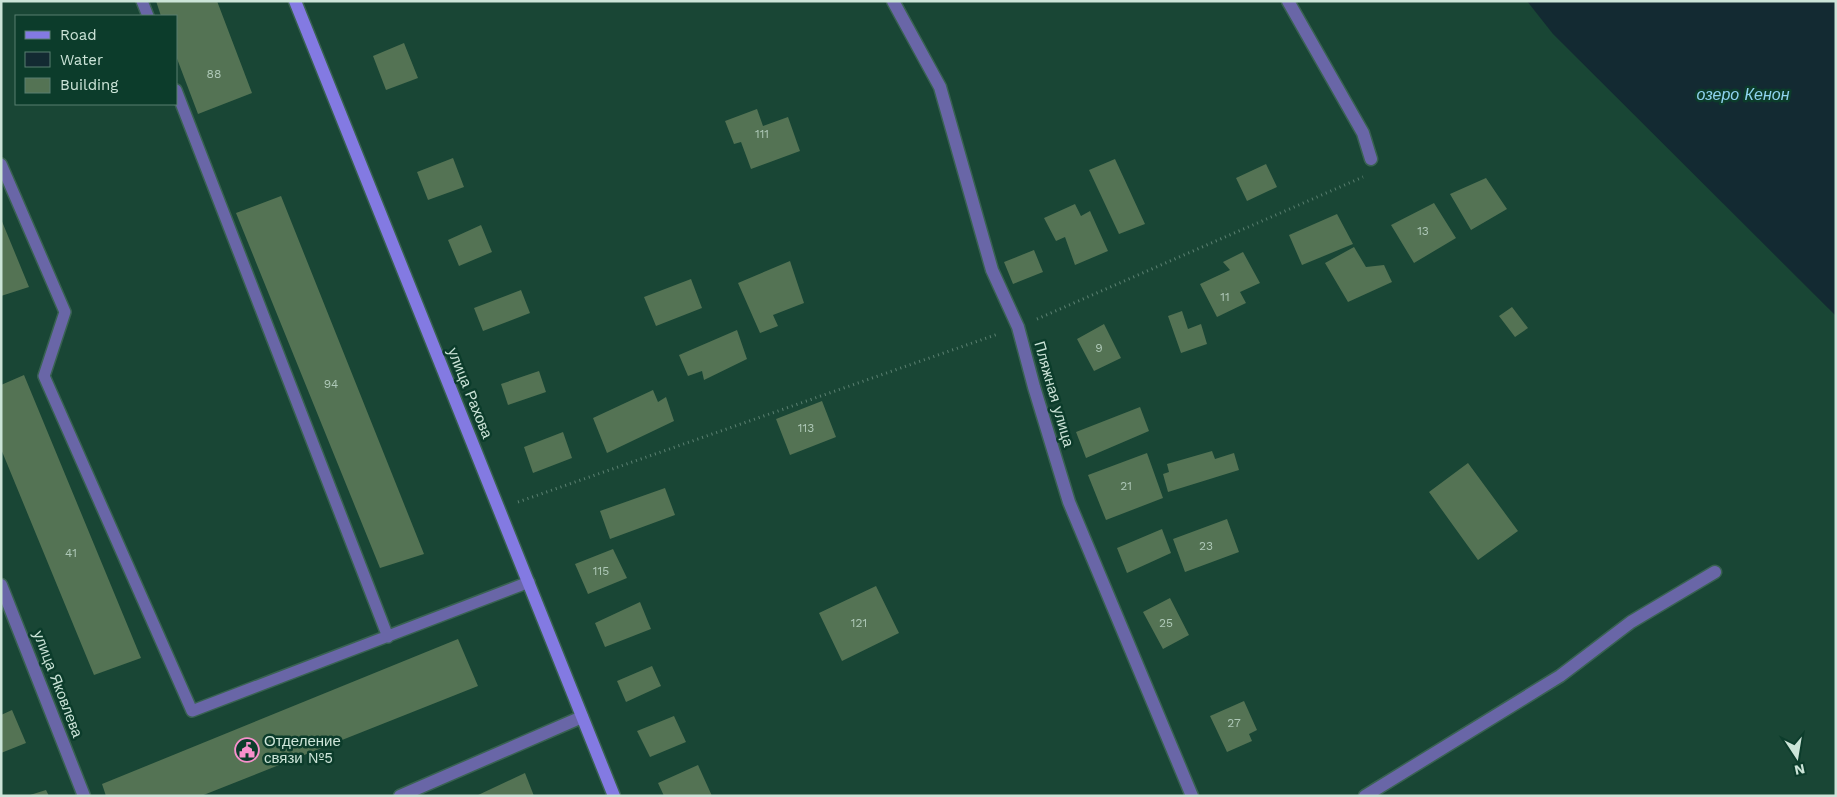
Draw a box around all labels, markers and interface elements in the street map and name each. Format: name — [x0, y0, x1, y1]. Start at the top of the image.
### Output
legend — [15, 15, 178, 105]
text: Road — [60, 26, 97, 44]
text: Water — [60, 51, 103, 69]
house number: 88 — [207, 67, 221, 81]
text: Building — [60, 76, 118, 94]
water label: озеро Кенон — [1697, 85, 1790, 104]
house number: 111 — [755, 127, 769, 141]
house number: 13 — [1417, 224, 1429, 238]
house number: 11 — [1220, 290, 1230, 304]
street label: Пляжная улица — [1030, 339, 1078, 449]
house number: 9 — [1095, 341, 1103, 355]
street label: улица Рахова — [444, 345, 497, 441]
house number: 94 — [324, 377, 338, 391]
house number: 113 — [798, 421, 814, 435]
house number: 21 — [1120, 479, 1132, 493]
house number: 23 — [1199, 539, 1213, 553]
house number: 41 — [65, 546, 77, 560]
house number: 115 — [593, 564, 609, 578]
house number: 121 — [851, 616, 867, 630]
house number: 25 — [1159, 616, 1173, 630]
street label: улица Яковлева — [29, 628, 87, 741]
house number: 27 — [1227, 716, 1241, 730]
place label: Отделение связи №5 — [264, 732, 341, 767]
north arrow — [1772, 732, 1822, 782]
public building icon: Отделение связи №5 — [234, 737, 260, 763]
text: N — [1793, 761, 1806, 779]

